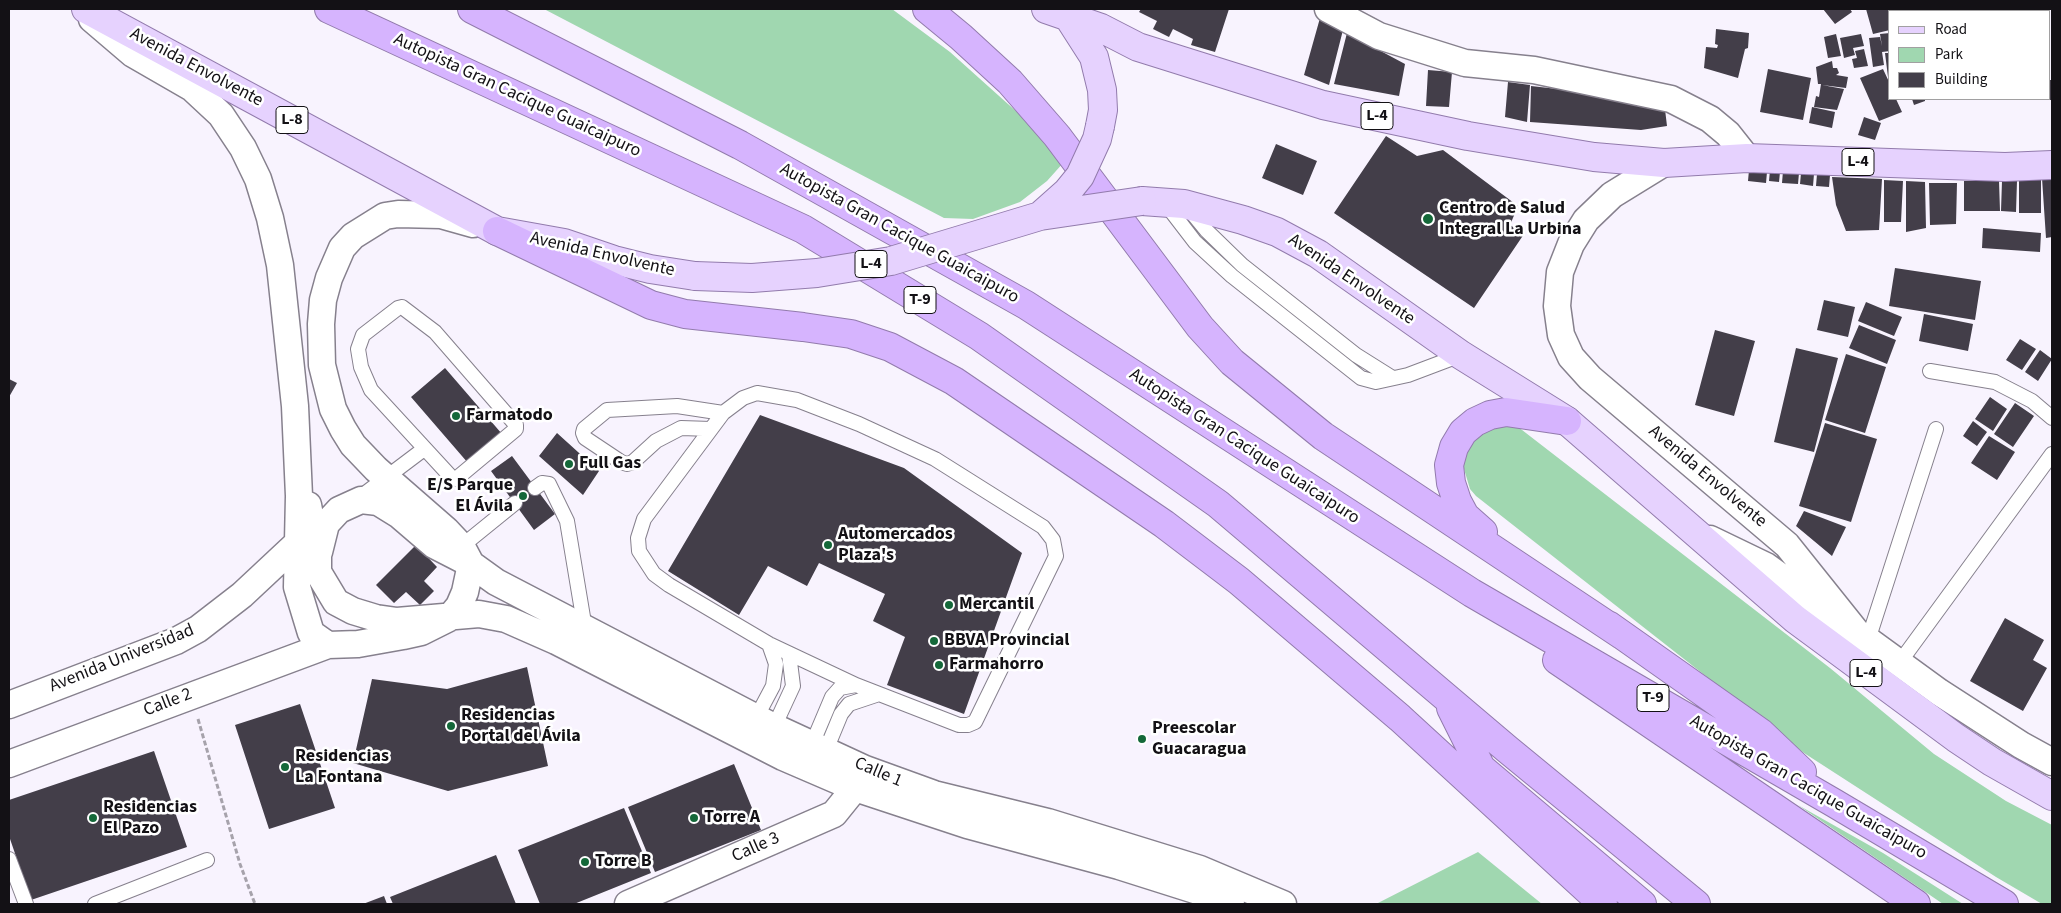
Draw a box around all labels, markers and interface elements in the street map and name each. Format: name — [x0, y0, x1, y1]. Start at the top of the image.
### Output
legend — [1888, 10, 2051, 100]
text: Road — [1935, 19, 1967, 40]
street label: Avenida Envolvente — [126, 24, 266, 112]
street label: Autopista Gran Cacique Guaicaipuro — [390, 29, 644, 163]
text: Park — [1935, 44, 1963, 65]
text: Building — [1935, 69, 1987, 90]
road number: L-4 — [1361, 102, 1393, 130]
road number: L-8 — [276, 106, 308, 134]
road number: L-4 — [1842, 148, 1874, 176]
street label: Autopista Gran Cacique Guaicaipuro — [776, 159, 1022, 309]
place label: Centro de Salud Integral La Urbina — [1439, 198, 1582, 240]
marker: Centro de Salud Integral La Urbina — [1421, 212, 1435, 226]
street label: Avenida Envolvente — [528, 228, 676, 282]
street label: Avenida Envolvente — [1284, 230, 1418, 330]
road number: L-4 — [855, 250, 887, 278]
road number: T-9 — [904, 286, 936, 314]
street label: Autopista Gran Cacique Guaicaipuro — [1125, 364, 1363, 530]
place label: Farmatodo — [466, 405, 553, 427]
marker: Farmatodo — [450, 410, 462, 422]
street label: Avenida Envolvente — [1643, 421, 1771, 533]
place label: Full Gas — [579, 453, 641, 475]
marker: Full Gas — [563, 458, 575, 470]
place label: E/S Parque El Ávila — [427, 475, 513, 518]
marker: E/S Parque El Ávila — [517, 490, 529, 502]
place label: Automercados Plaza's — [838, 524, 953, 566]
marker: Automercados Plaza's — [822, 539, 834, 551]
place label: Mercantil — [959, 594, 1034, 616]
marker: Mercantil — [943, 599, 955, 611]
street label: Avenida Universidad — [46, 620, 198, 698]
place label: BBVA Provincial — [944, 630, 1069, 652]
marker: BBVA Provincial — [928, 635, 940, 647]
place label: Farmahorro — [949, 654, 1044, 676]
marker: Farmahorro — [933, 659, 945, 671]
road number: L-4 — [1850, 660, 1882, 686]
street label: Calle 2 — [141, 684, 195, 722]
road number: T-9 — [1637, 684, 1669, 711]
place label: Residencias Portal del Ávila — [461, 705, 581, 748]
street label: Autopista Gran Cacique Guaicaipuro — [1686, 711, 1930, 865]
place label: Preescolar Guacaragua — [1152, 718, 1246, 761]
marker: Residencias Portal del Ávila — [445, 720, 457, 732]
marker: Preescolar Guacaragua — [1136, 733, 1148, 745]
place label: Residencias La Fontana — [295, 746, 389, 789]
street label: Calle 1 — [851, 753, 905, 793]
marker: Residencias La Fontana — [279, 761, 291, 773]
place label: Residencias El Pazo — [103, 797, 197, 840]
place label: Torre A — [704, 807, 760, 829]
marker: Residencias El Pazo — [87, 812, 99, 824]
marker: Torre A — [688, 812, 700, 824]
street label: Calle 3 — [729, 828, 783, 868]
place label: Torre B — [595, 851, 652, 873]
marker: Torre B — [579, 856, 591, 868]

